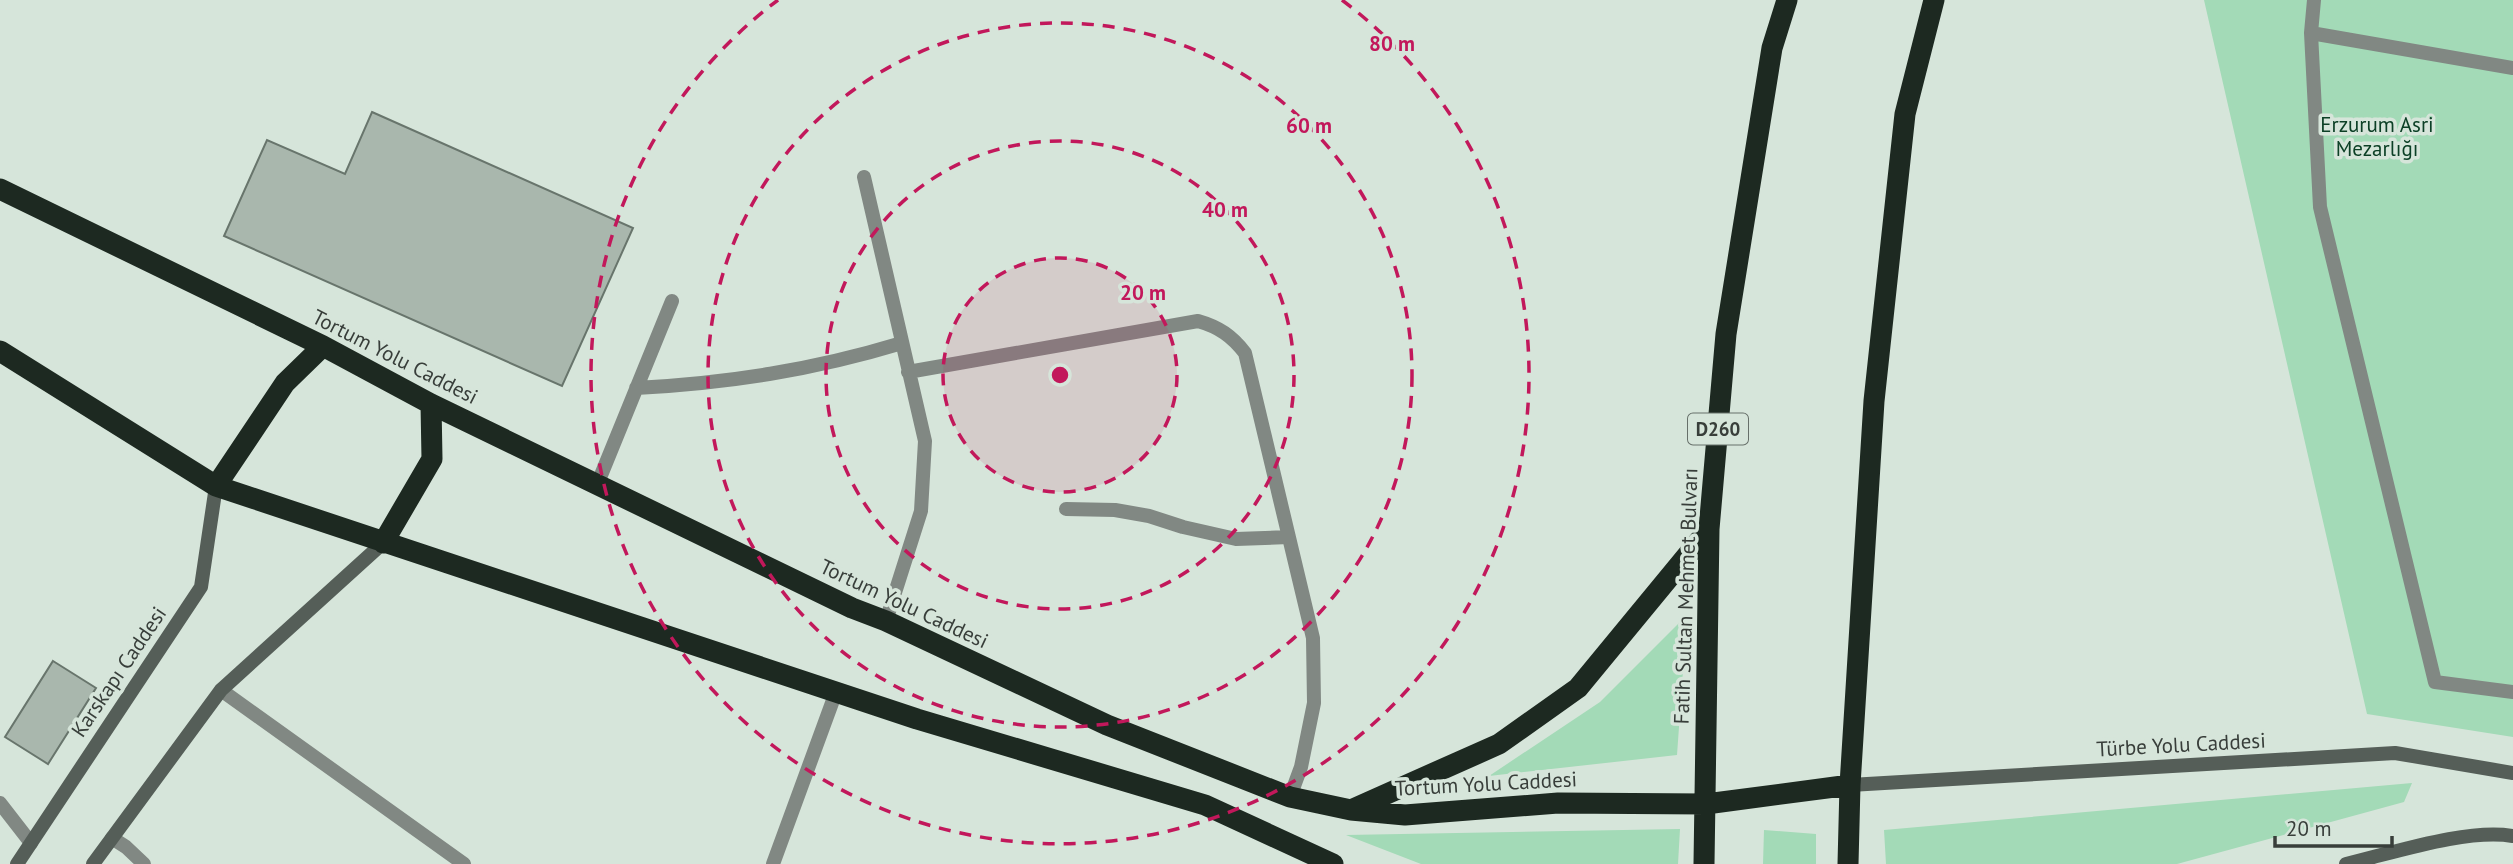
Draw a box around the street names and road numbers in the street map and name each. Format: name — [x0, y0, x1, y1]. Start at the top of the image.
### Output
street label: Tortum Yolu Caddesi — [308, 303, 483, 410]
road number: D260 — [1688, 414, 1748, 444]
street label: Fatih Sultan Mehmet Bulvarı — [1668, 467, 1703, 725]
street label: Tortum Yolu Caddesi — [816, 553, 993, 654]
street label: Karskapı Caddesi — [65, 601, 172, 742]
street label: Türbe Yolu Caddesi — [2096, 727, 2266, 762]
street label: Tortum Yolu Caddesi — [1394, 765, 1578, 802]

